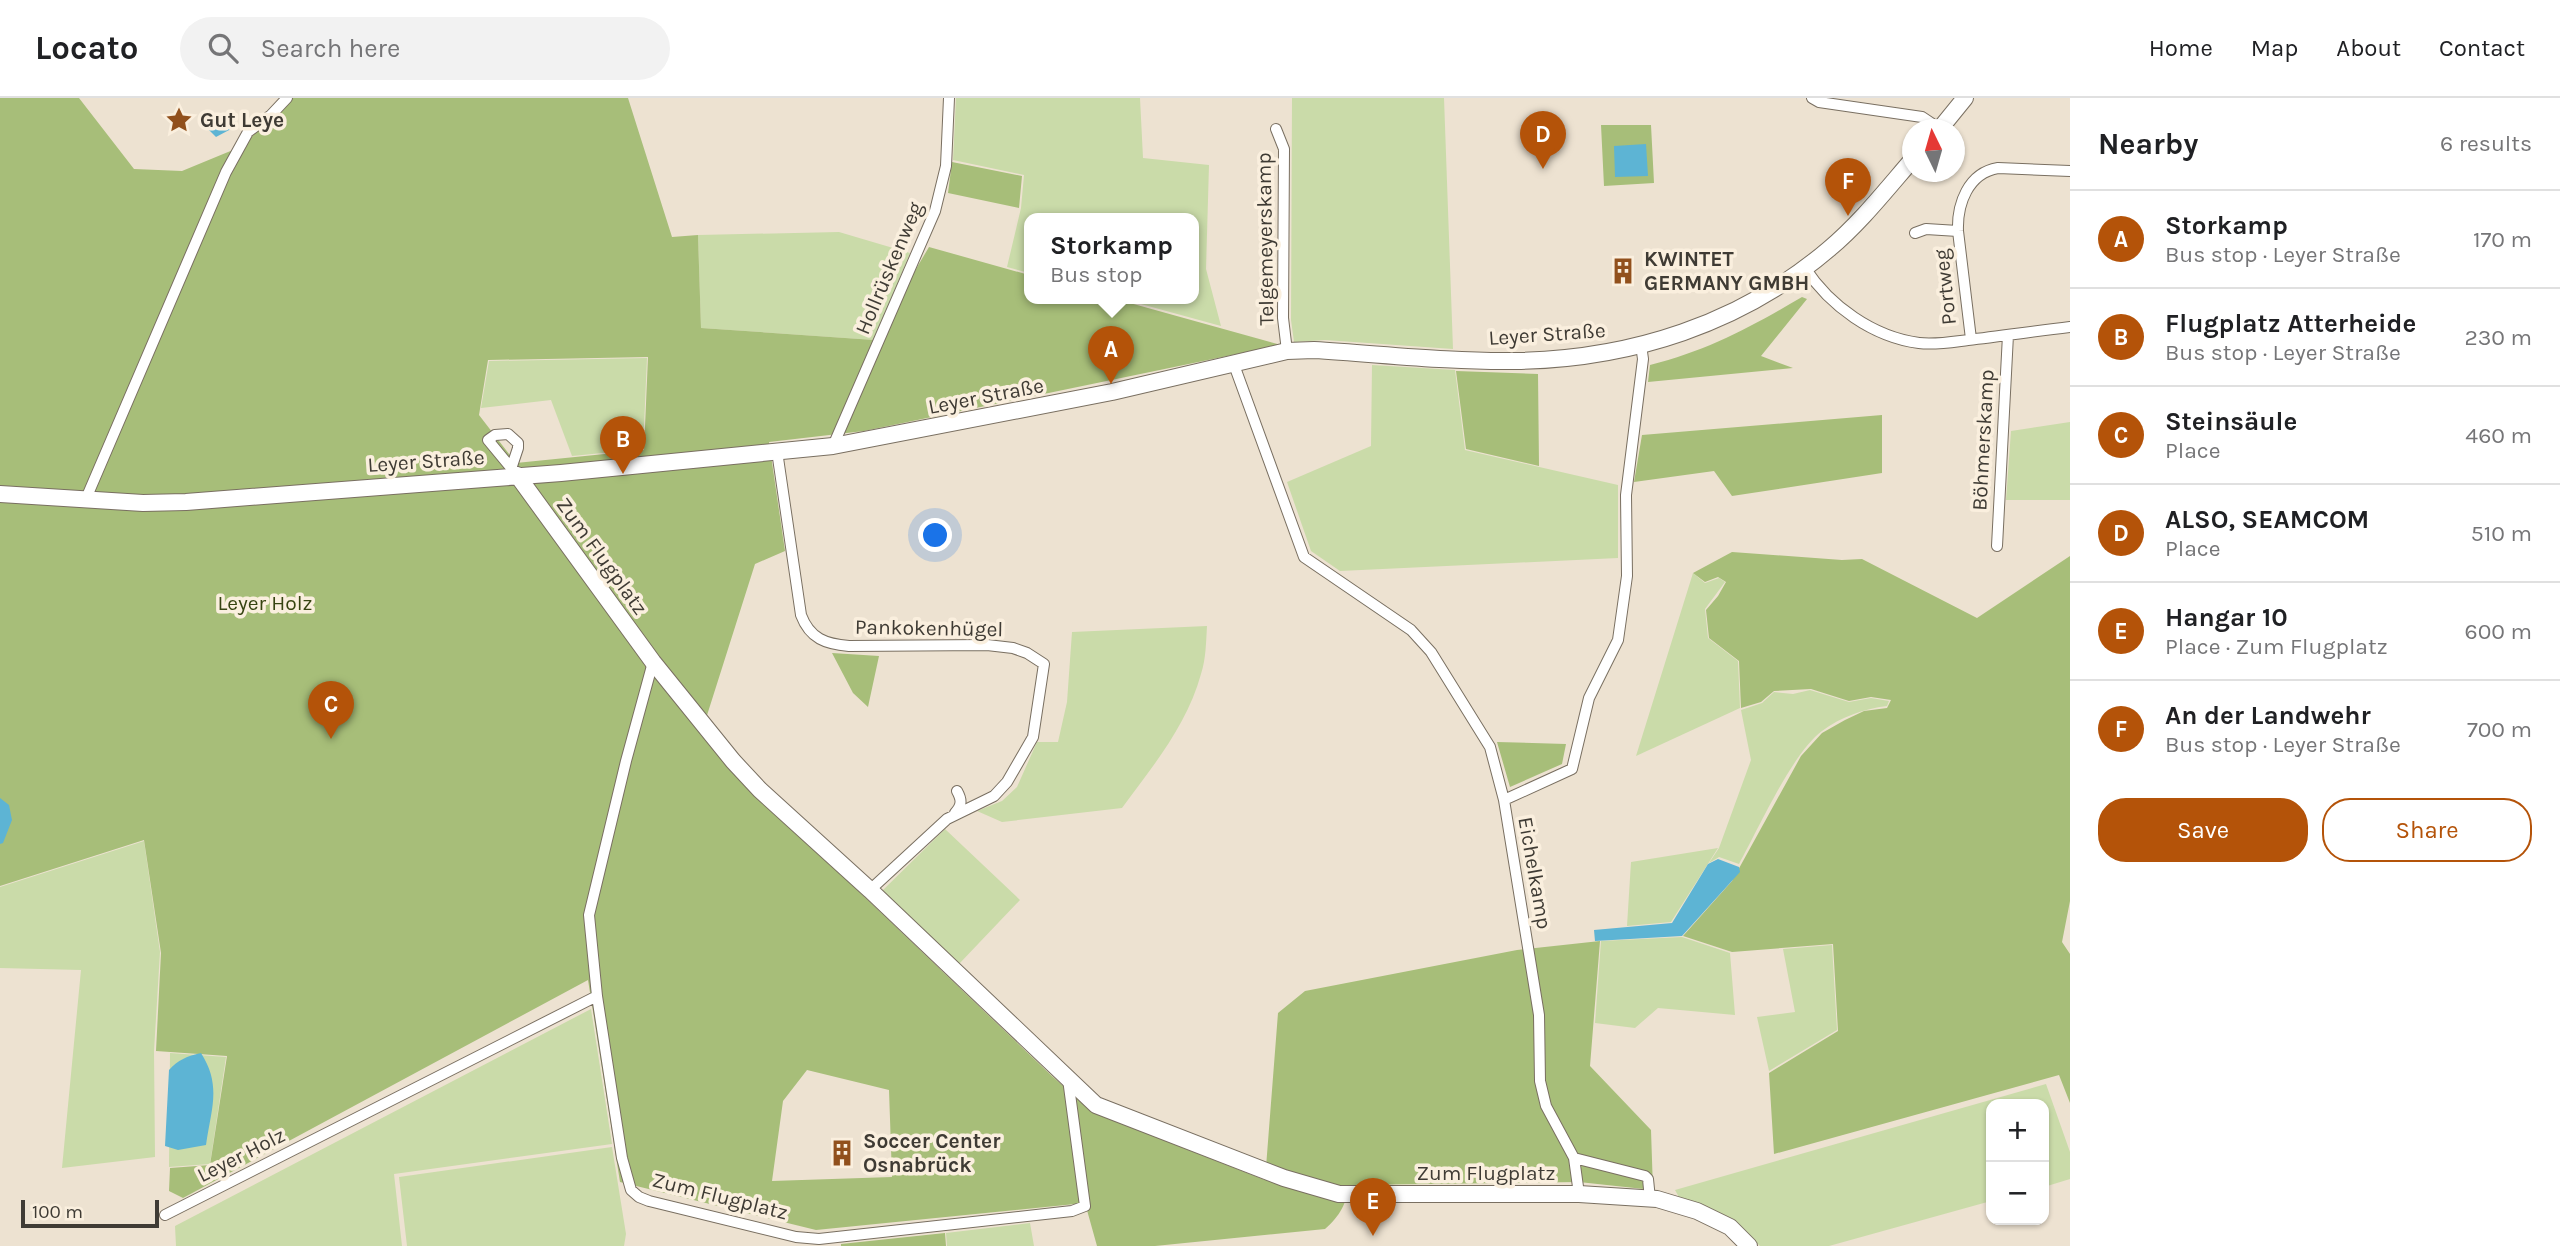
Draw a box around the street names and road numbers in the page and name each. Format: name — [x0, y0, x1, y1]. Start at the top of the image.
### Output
street label: Telgemeyerskamp — [1251, 152, 1279, 326]
street label: Hollrüskenweg — [850, 198, 928, 338]
street label: Portweg — [1929, 248, 1961, 326]
street label: Leyer Straße — [1488, 318, 1606, 350]
street label: Böhmerskamp — [1967, 369, 1999, 511]
street label: Leyer Straße — [926, 373, 1046, 419]
street label: Leyer Straße — [367, 445, 485, 477]
street label: Zum Flugplatz — [551, 493, 653, 619]
street label: Pankokenhügel — [855, 615, 1003, 641]
street label: Eichelkamp — [1513, 815, 1557, 931]
street label: Leyer Holz — [193, 1123, 289, 1187]
street label: Zum Flugplatz — [1417, 1161, 1555, 1185]
street label: Zum Flugplatz — [650, 1168, 790, 1224]

